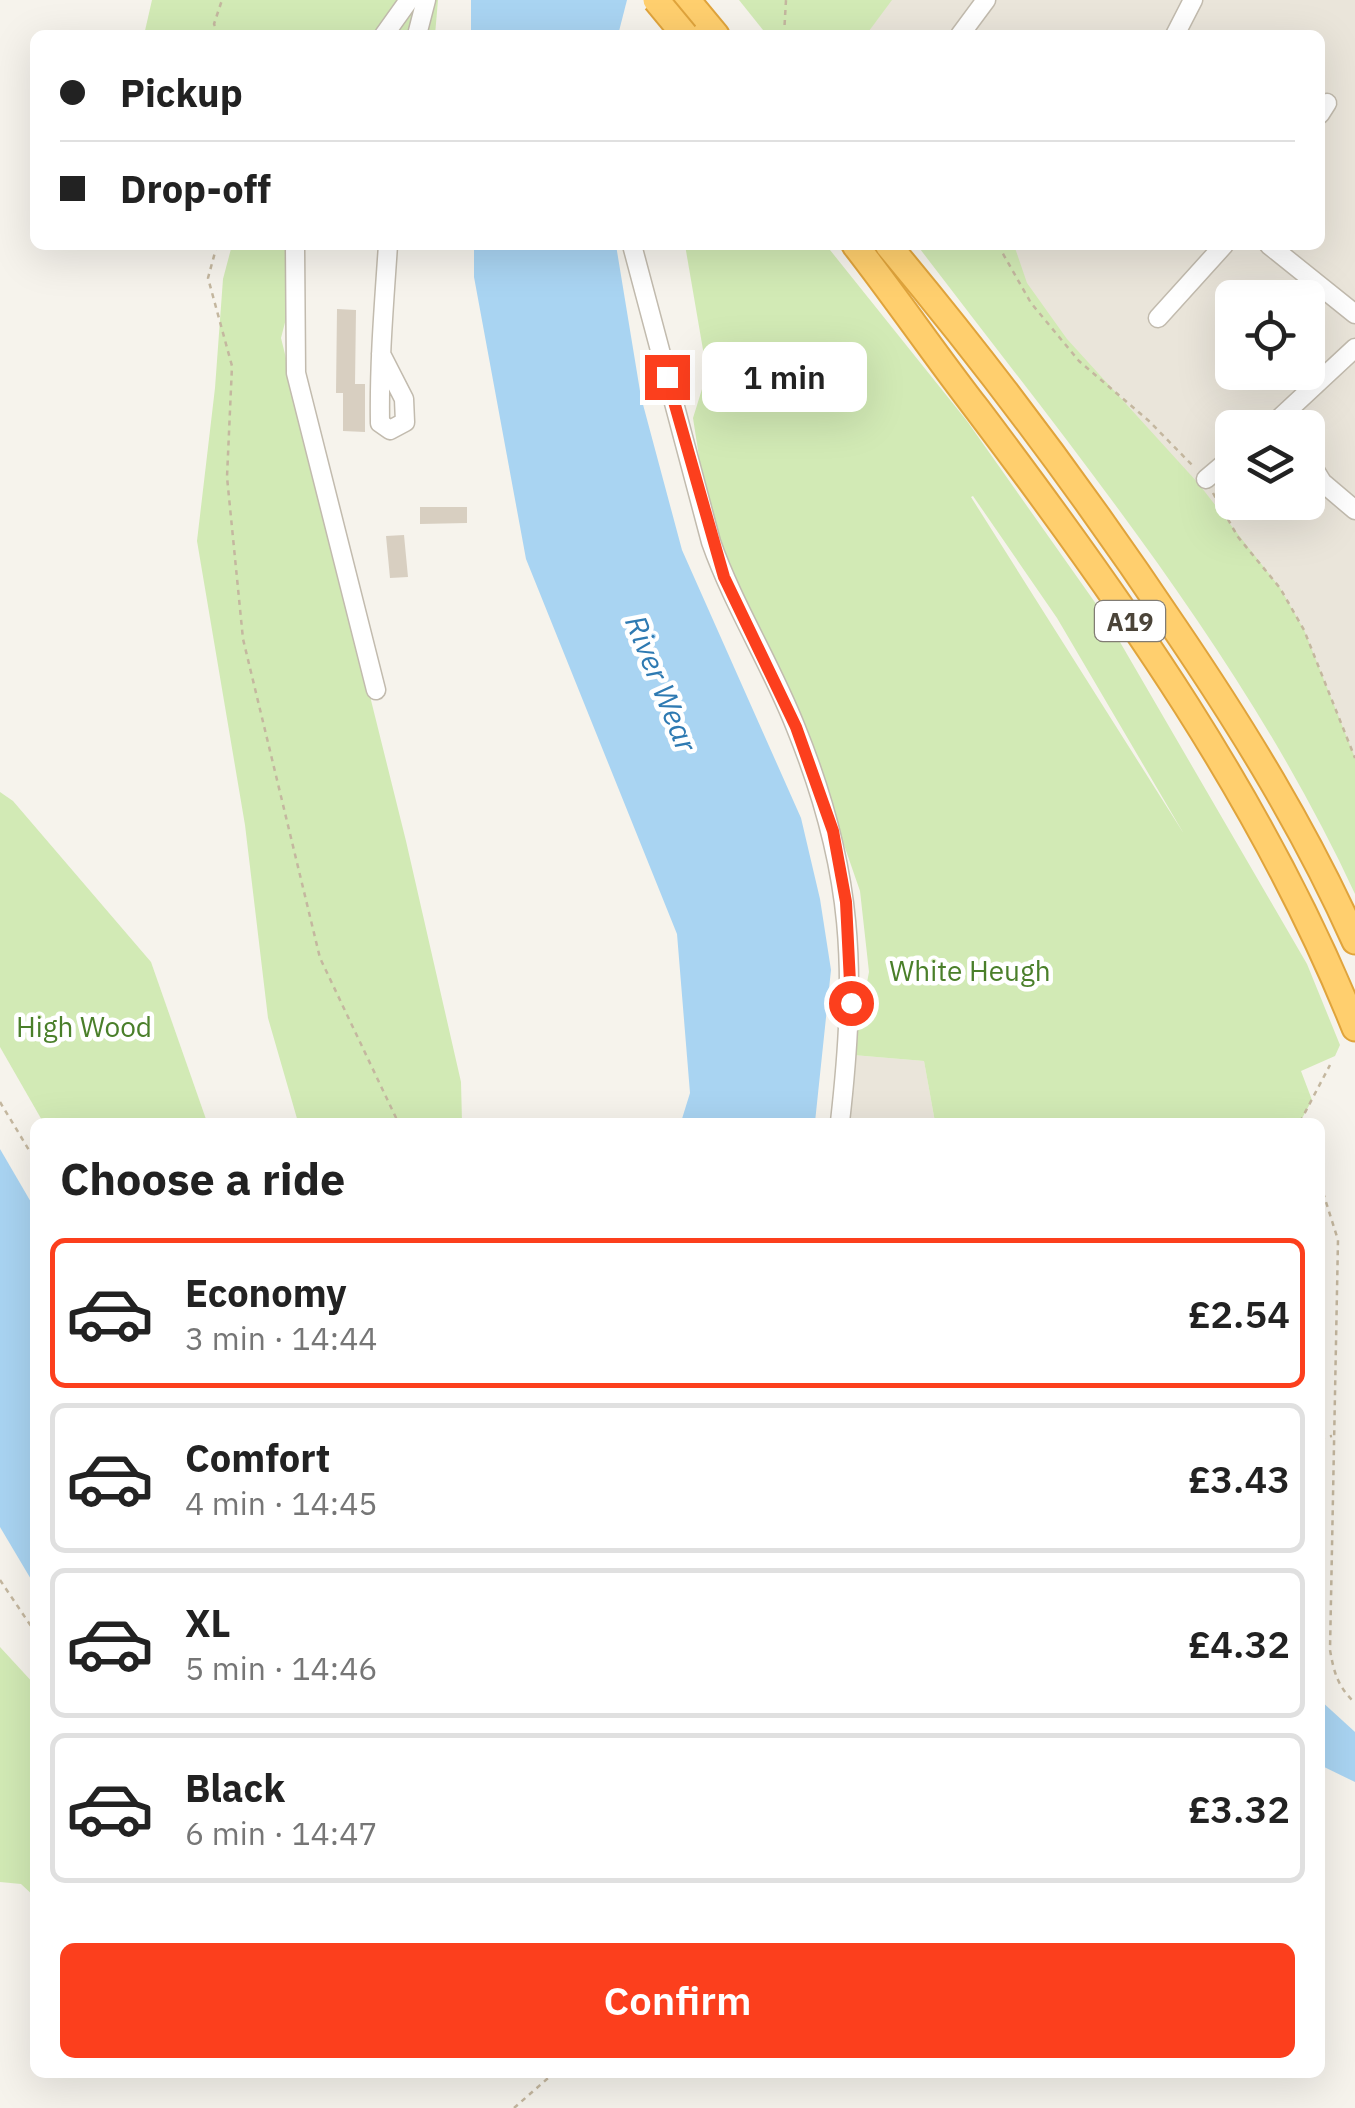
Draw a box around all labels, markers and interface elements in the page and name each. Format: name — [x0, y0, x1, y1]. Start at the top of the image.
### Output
text: Pickup — [120, 68, 243, 117]
text: Drop-off — [120, 164, 271, 213]
map controls — [1215, 280, 1325, 520]
button: locate — [1215, 280, 1325, 390]
callout: 1 min — [702, 342, 867, 412]
route end — [645, 355, 690, 400]
text: 1 min — [743, 356, 826, 398]
button: layers — [1215, 410, 1325, 520]
road number: A19 — [1095, 601, 1165, 641]
water label: River Wear — [617, 609, 707, 758]
park label: White Heugh — [889, 952, 1051, 989]
route start — [829, 981, 874, 1026]
park label: High Wood — [16, 1008, 152, 1045]
text: Choose a ride — [60, 1149, 345, 1207]
icon: car — [65, 1268, 155, 1358]
text: Economy — [185, 1268, 347, 1317]
text: £2.54 — [1188, 1289, 1290, 1338]
text: 3 min · 14:44 — [185, 1317, 378, 1359]
icon: car — [65, 1433, 155, 1523]
text: Comfort — [185, 1433, 330, 1482]
text: £3.43 — [1188, 1454, 1290, 1503]
text: 4 min · 14:45 — [185, 1482, 378, 1524]
icon: car — [65, 1598, 155, 1688]
text: XL — [185, 1598, 231, 1647]
text: £4.32 — [1188, 1619, 1290, 1668]
text: 5 min · 14:46 — [185, 1647, 378, 1689]
icon: car — [65, 1763, 155, 1853]
text: Black — [185, 1763, 285, 1812]
text: £3.32 — [1188, 1784, 1290, 1833]
text: 6 min · 14:47 — [185, 1812, 378, 1854]
button: Confirm — [60, 1943, 1295, 2058]

